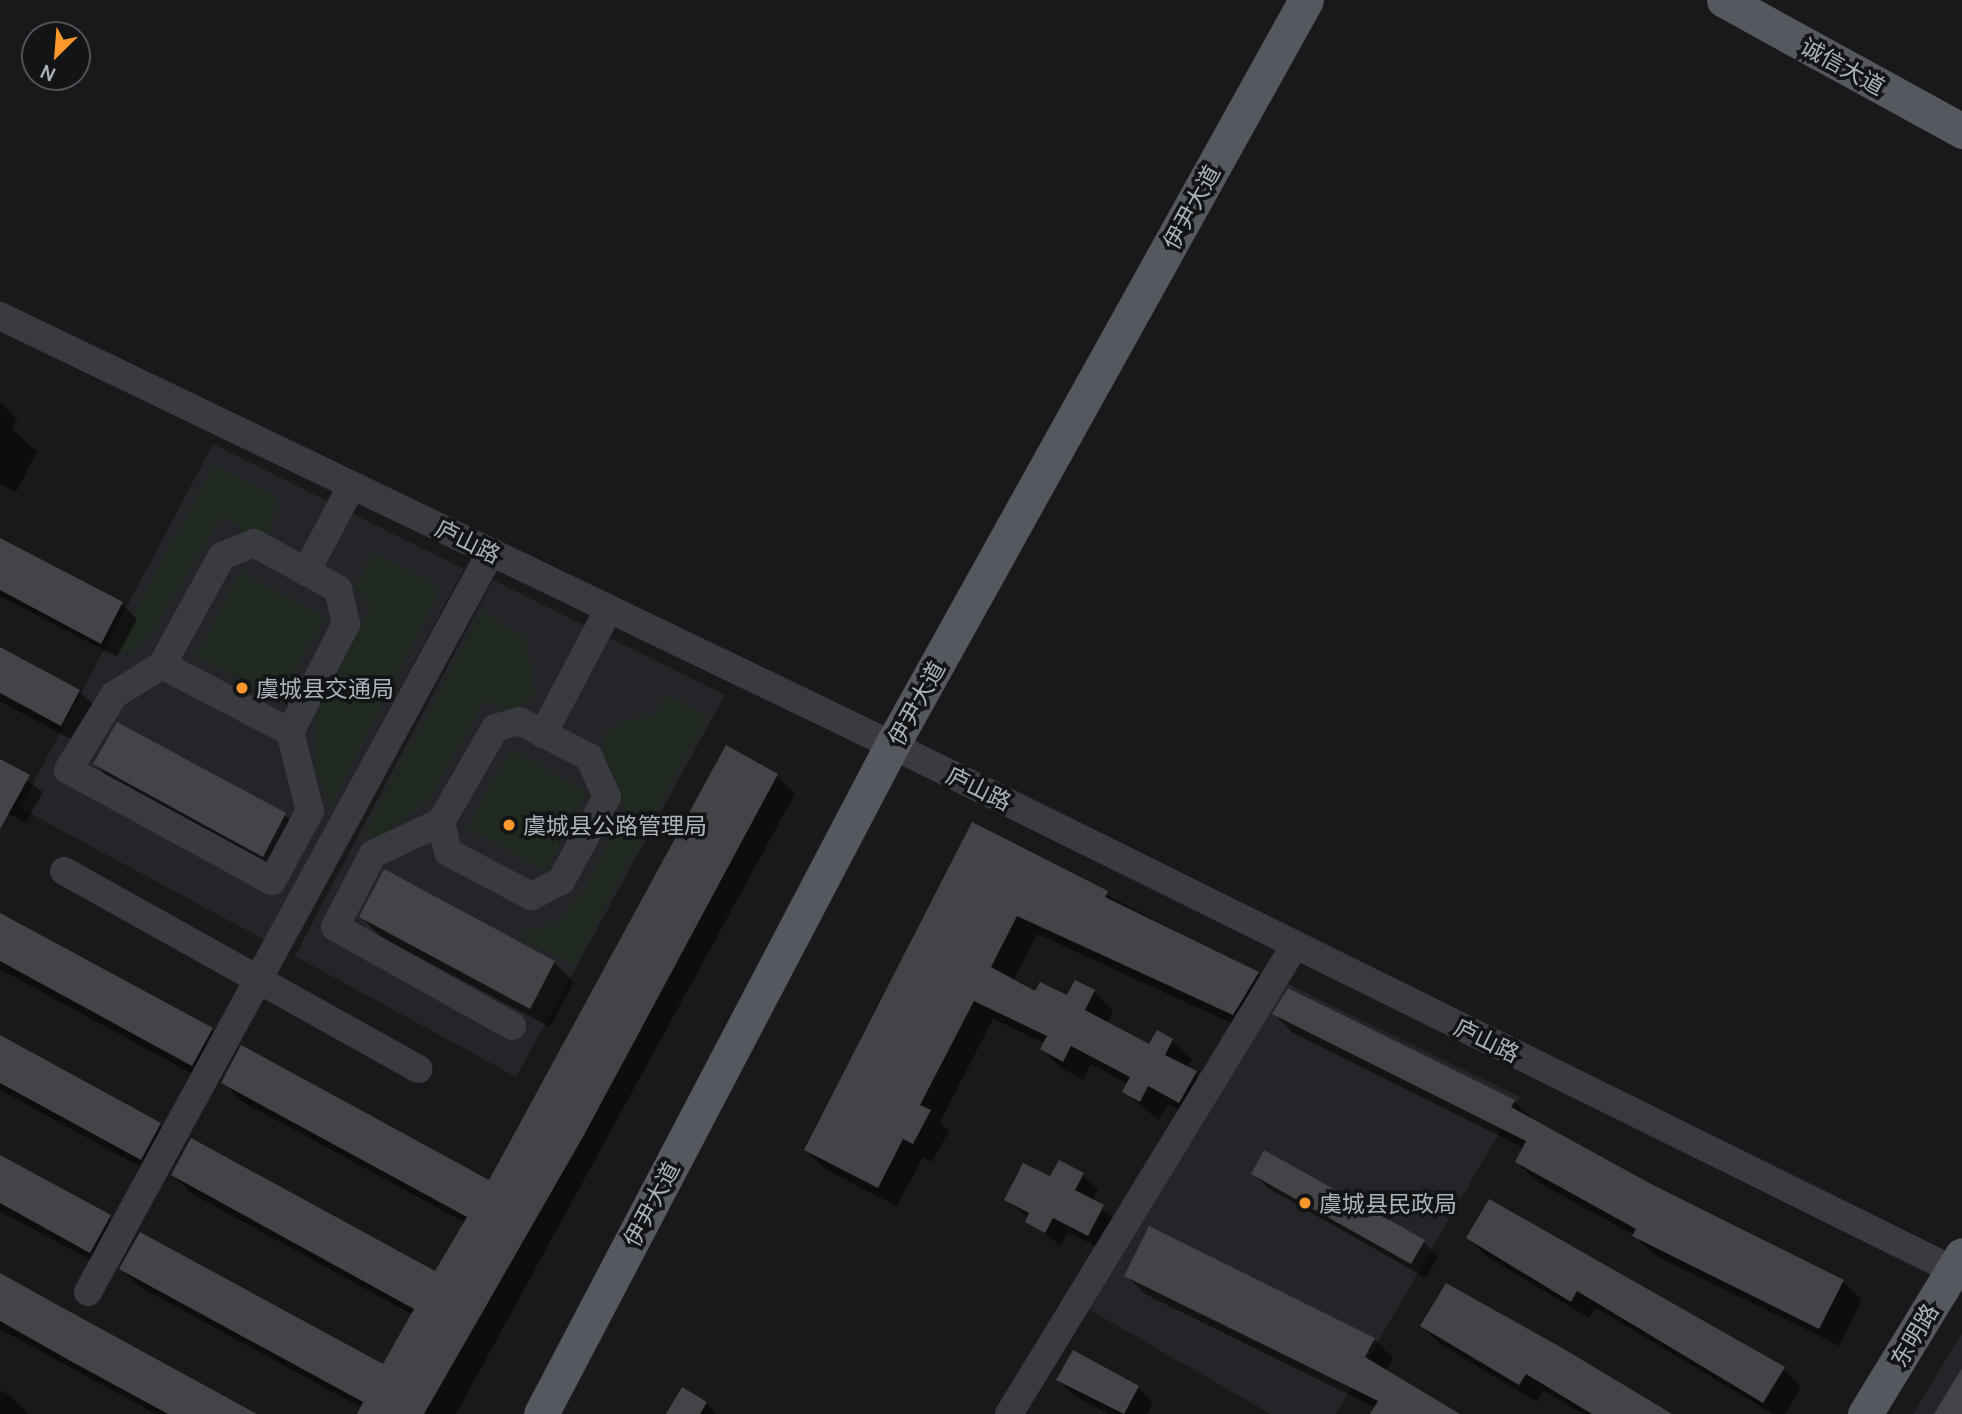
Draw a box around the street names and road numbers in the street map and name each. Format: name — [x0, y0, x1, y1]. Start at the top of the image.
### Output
street label: 诚信大道 — [1796, 32, 1890, 100]
street label: 伊尹大道 — [1157, 160, 1225, 254]
street label: 庐山路 — [431, 513, 505, 569]
street label: 伊尹大道 — [882, 656, 950, 750]
street label: 庐山路 — [942, 760, 1016, 816]
street label: 庐山路 — [1450, 1012, 1524, 1068]
street label: 伊尹大道 — [617, 1157, 685, 1251]
street label: 东明路 — [1884, 1298, 1944, 1372]

